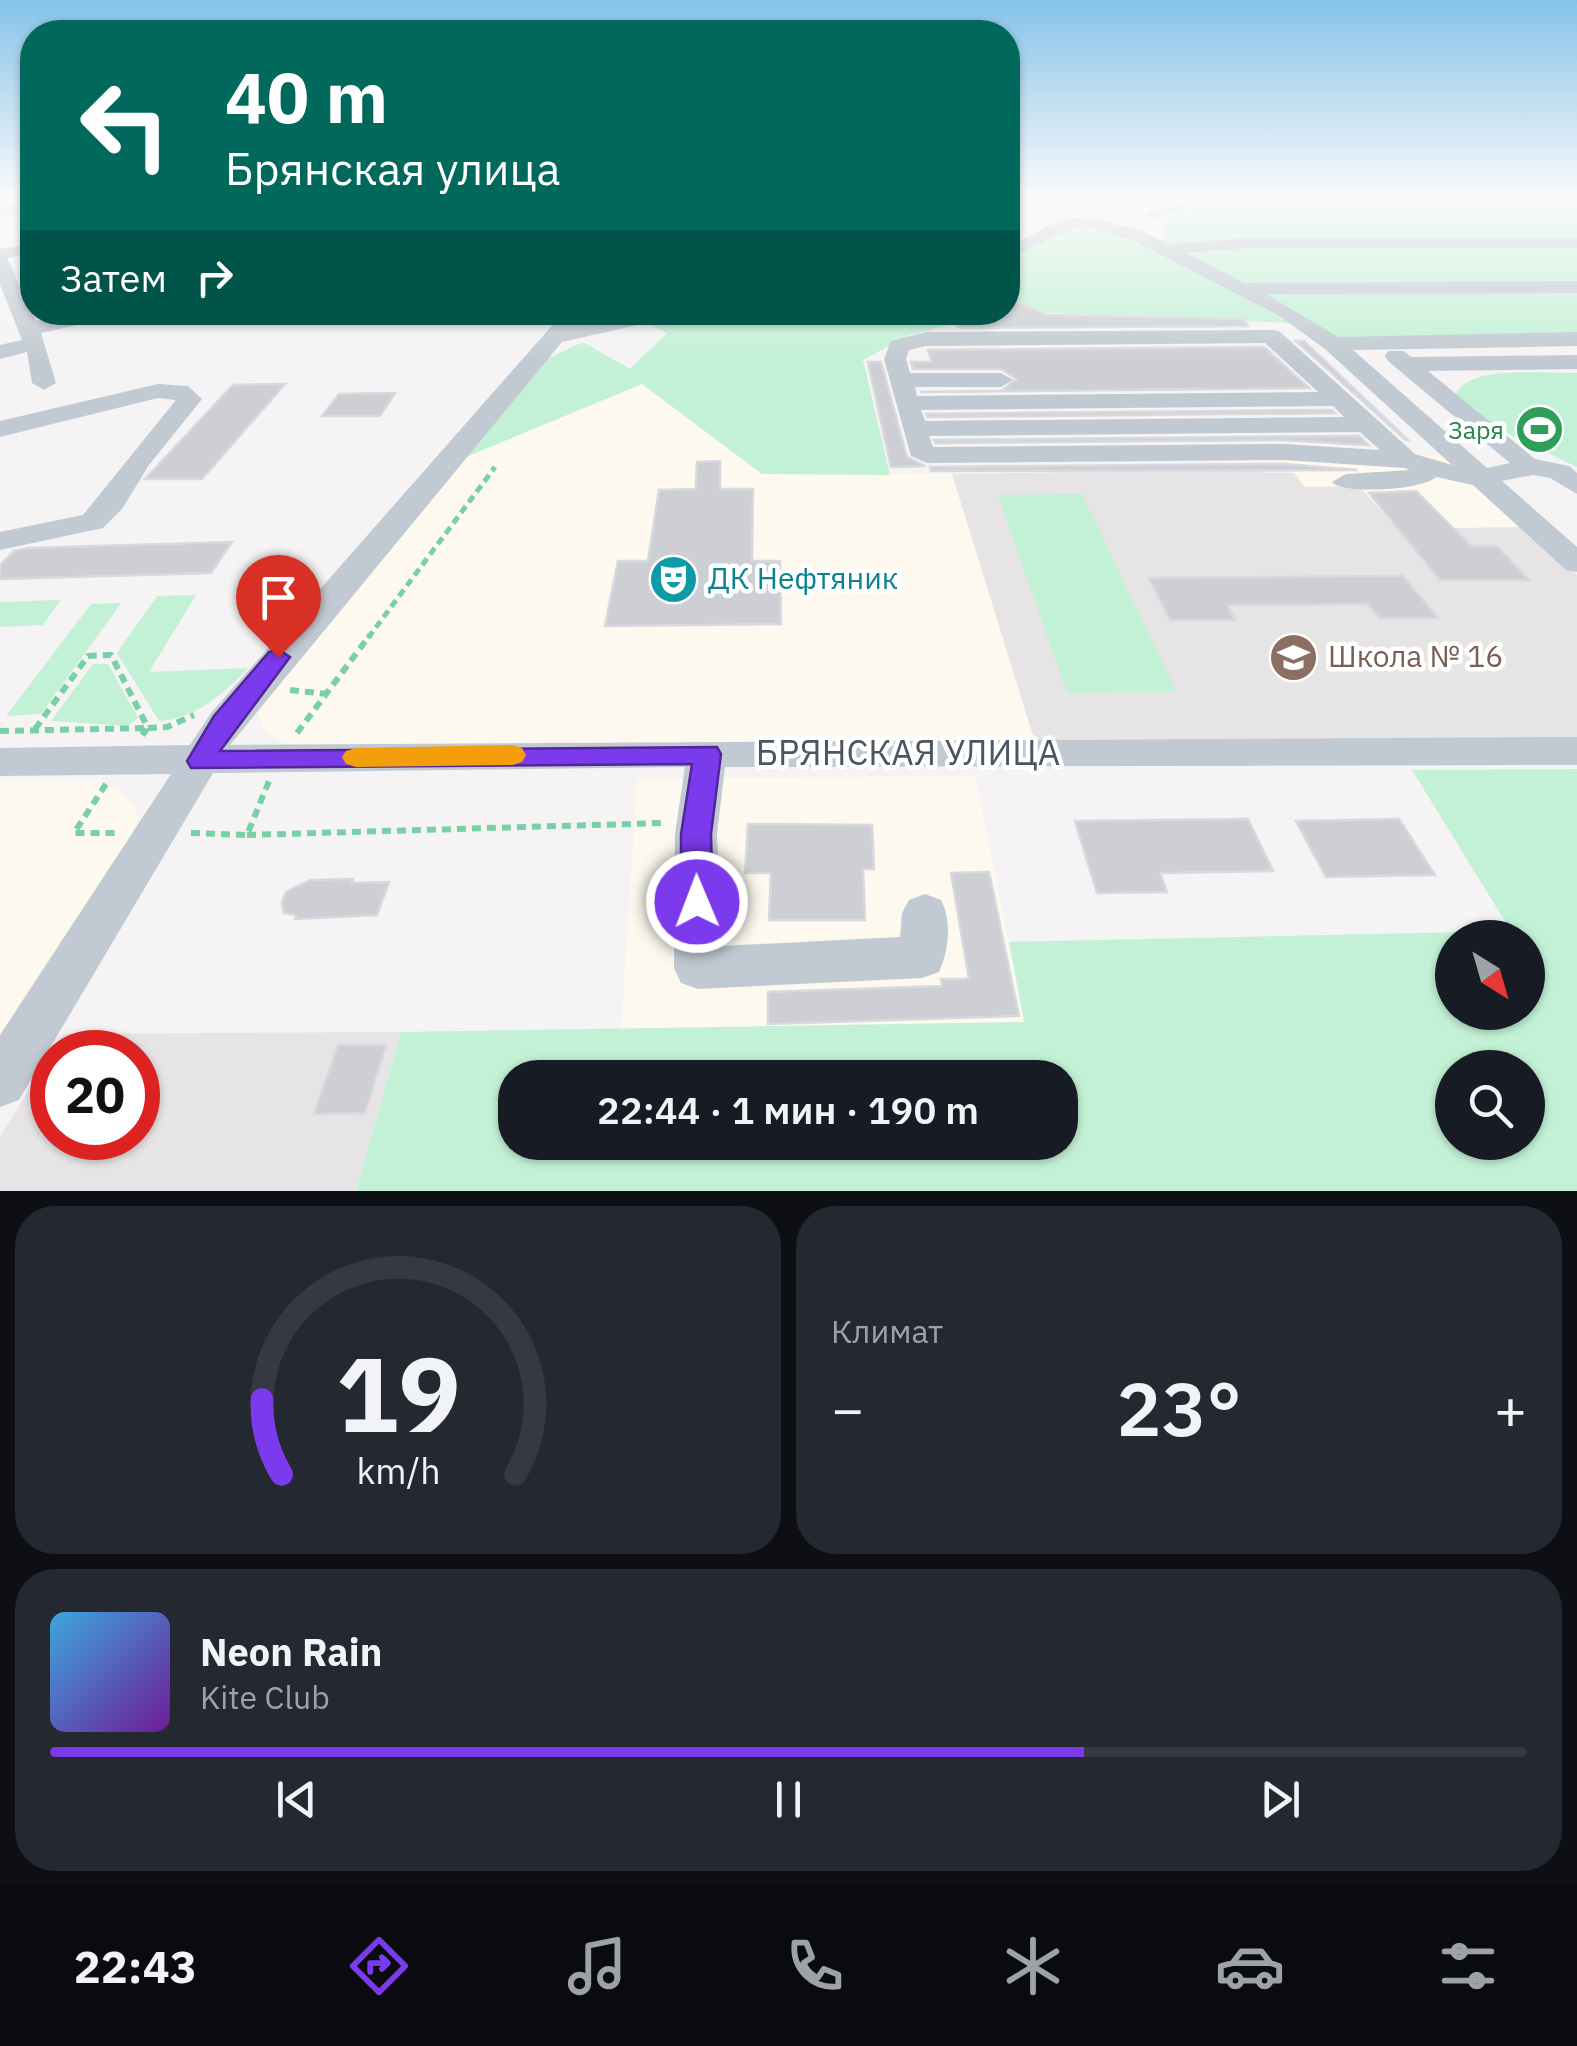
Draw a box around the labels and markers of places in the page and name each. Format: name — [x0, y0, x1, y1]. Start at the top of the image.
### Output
sports icon: Заря — [1513, 404, 1565, 456]
place label: Заря — [1448, 413, 1504, 446]
theatre icon: ДК Нефтяник — [647, 553, 699, 605]
pin — [236, 555, 321, 658]
place label: ДК Нефтяник — [708, 558, 898, 597]
school or university icon: Школа № 16 — [1267, 631, 1319, 683]
place label: Школа № 16 — [1328, 636, 1503, 675]

